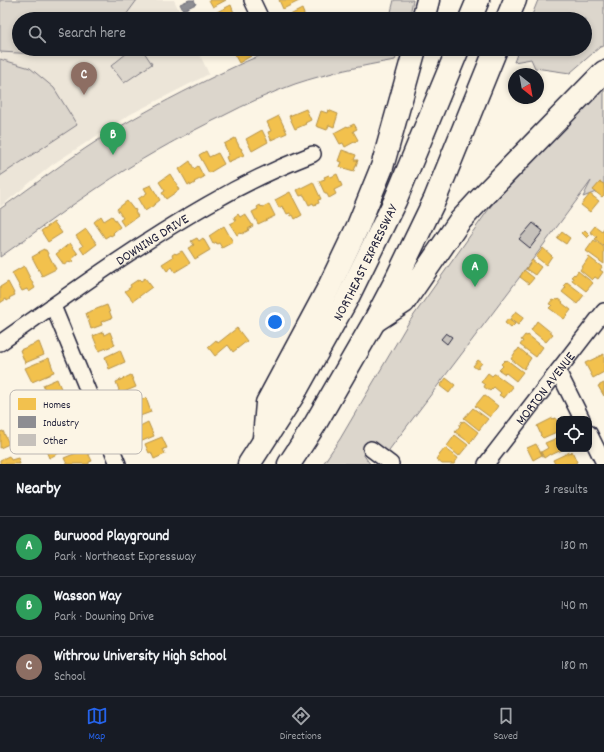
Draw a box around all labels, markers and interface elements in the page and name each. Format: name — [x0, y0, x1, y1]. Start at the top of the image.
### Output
search box — [12, 12, 592, 56]
icon: search — [26, 23, 48, 45]
text: Search here — [58, 23, 126, 45]
pin: C — [71, 62, 97, 95]
north arrow — [508, 68, 544, 104]
pin: B — [100, 122, 126, 155]
street label: NORTHEAST EXPRESSWAY — [329, 201, 404, 325]
street label: DOWNING DRIVE — [112, 210, 194, 271]
pin: A — [462, 254, 488, 287]
your location — [265, 312, 285, 332]
street label: MORTON AVENUE — [512, 348, 581, 430]
legend — [10, 390, 142, 454]
text: Homes — [43, 398, 71, 414]
text: Industry — [43, 416, 79, 432]
map controls — [556, 416, 592, 452]
button: locate — [556, 416, 592, 452]
text: Other — [43, 434, 68, 450]
text: Nearby — [16, 478, 60, 502]
text: 3 results — [544, 481, 588, 500]
text: Burwood Playground — [54, 526, 169, 548]
text: A — [25, 537, 33, 556]
text: 130 m — [560, 537, 588, 556]
text: Park · Northeast Expressway — [54, 548, 196, 567]
text: Wasson Way — [54, 586, 121, 608]
text: B — [26, 597, 32, 616]
text: 140 m — [561, 597, 588, 616]
text: Park · Downing Drive — [54, 608, 154, 627]
text: Withrow University High School — [54, 646, 226, 668]
text: C — [26, 657, 32, 676]
text: 180 m — [561, 657, 588, 676]
text: School — [54, 668, 86, 687]
tab: Map — [86, 705, 108, 745]
tab: Directions — [280, 705, 322, 745]
tab: Saved — [493, 705, 518, 745]

